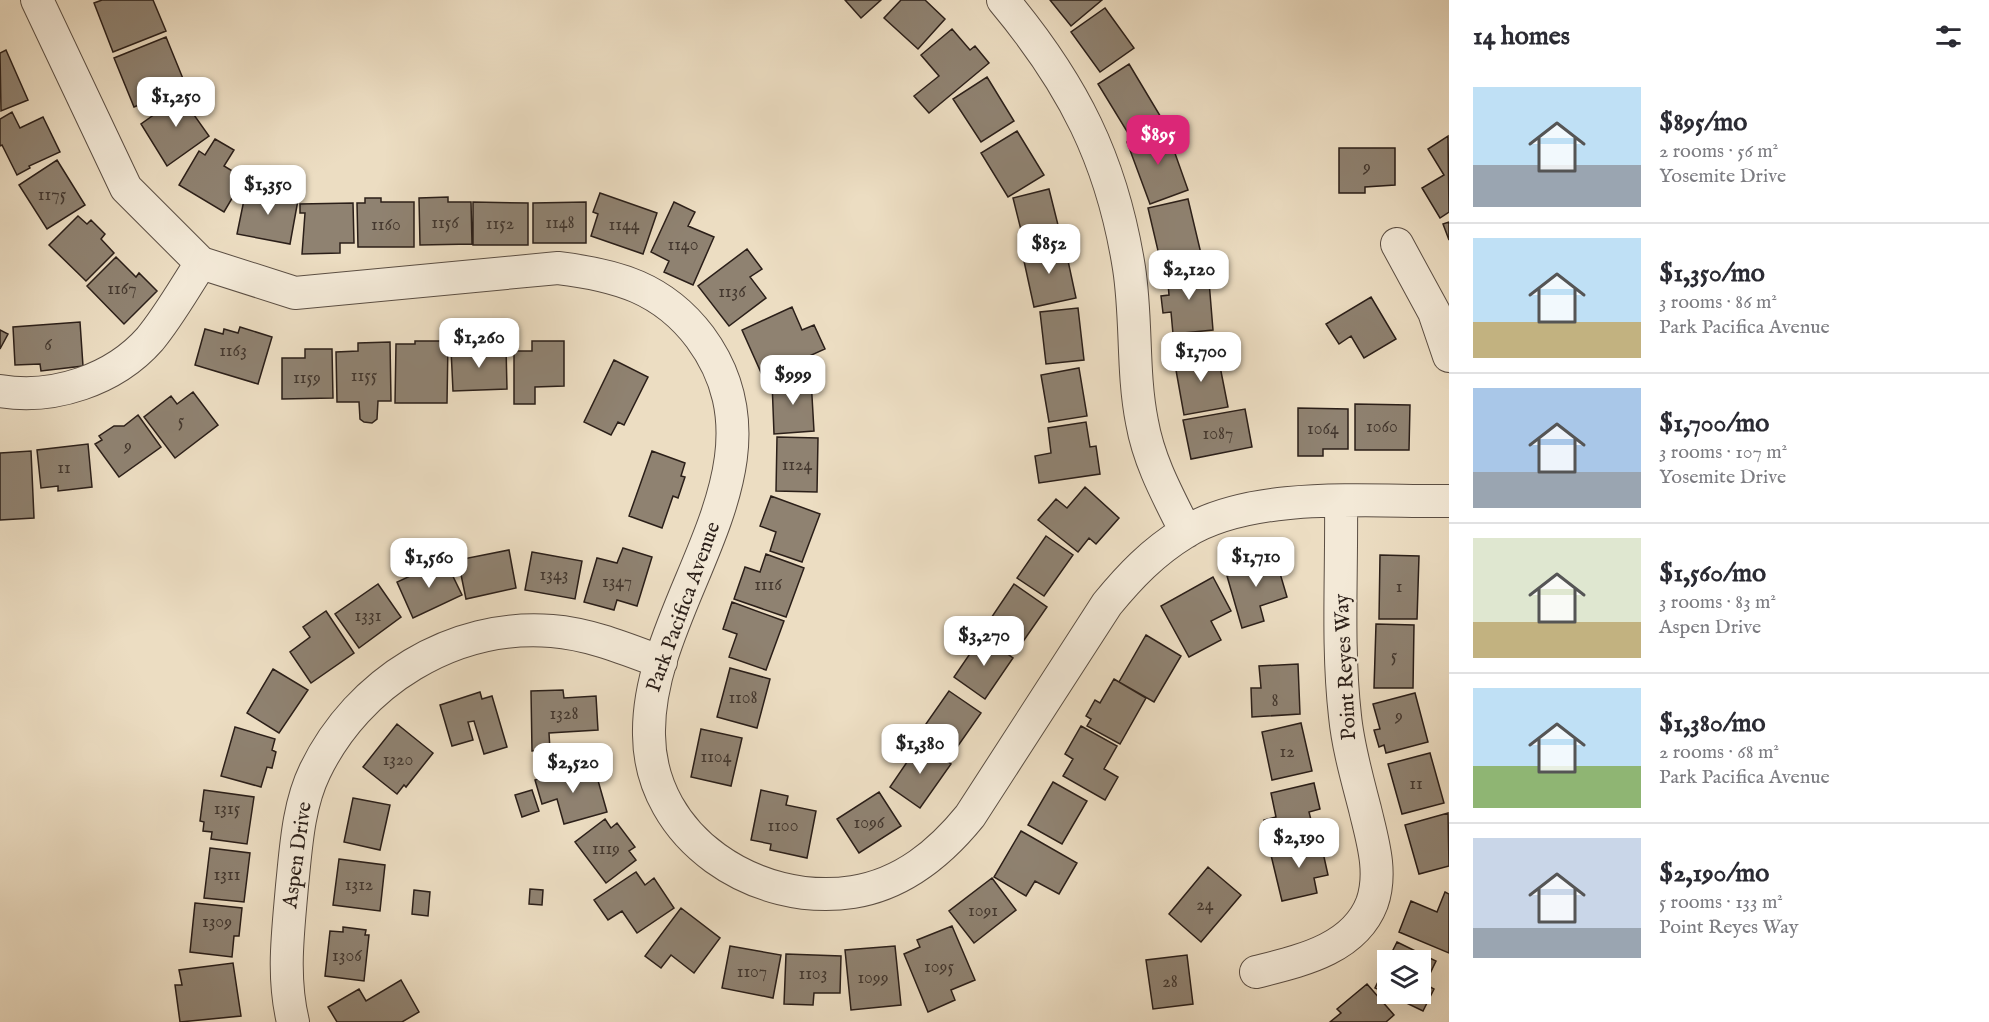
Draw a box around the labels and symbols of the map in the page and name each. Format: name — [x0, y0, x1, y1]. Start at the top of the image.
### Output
pin: $1,250 — [127, 77, 225, 128]
pin: $895 — [1122, 115, 1194, 166]
house number: 9 — [1362, 156, 1371, 179]
pin: $1,350 — [219, 165, 317, 216]
house number: 1175 — [38, 184, 67, 207]
house number: 1156 — [431, 212, 459, 235]
house number: 1148 — [545, 212, 575, 235]
house number: 1152 — [486, 213, 514, 236]
house number: 1160 — [371, 214, 401, 237]
house number: 1144 — [608, 214, 640, 237]
pin: $852 — [1013, 224, 1085, 275]
house number: 1140 — [667, 234, 699, 257]
pin: $2,120 — [1140, 250, 1238, 301]
house number: 1167 — [107, 278, 137, 301]
house number: 1136 — [718, 281, 746, 304]
pin: $1,260 — [430, 318, 528, 369]
pin: $1,700 — [1152, 332, 1250, 383]
house number: 6 — [44, 334, 52, 357]
house number: 1163 — [219, 340, 247, 363]
pin: $999 — [757, 355, 829, 406]
house number: 1155 — [351, 365, 378, 388]
house number: 1159 — [293, 367, 321, 390]
house number: 5 — [178, 410, 185, 433]
house number: 1060 — [1366, 416, 1398, 439]
house number: 1064 — [1307, 418, 1339, 441]
house number: 1087 — [1203, 423, 1233, 446]
house number: 9 — [123, 435, 132, 458]
house number: 1124 — [782, 454, 813, 477]
house number: 11 — [57, 457, 71, 480]
street label: Park Pacifica Avenue — [641, 518, 727, 696]
pin: $1,710 — [1207, 537, 1305, 588]
pin: $1,560 — [380, 538, 478, 589]
house number: 1343 — [540, 564, 568, 587]
house number: 1347 — [602, 571, 632, 594]
house number: 1116 — [754, 574, 782, 597]
house number: 1 — [1396, 576, 1402, 599]
street label: Point Reyes Way — [1329, 592, 1363, 741]
house number: 1331 — [355, 605, 381, 628]
pin: $3,270 — [935, 616, 1033, 667]
house number: 5 — [1391, 645, 1398, 668]
house number: 1108 — [728, 687, 758, 710]
house number: 8 — [1271, 690, 1279, 713]
house number: 1328 — [550, 703, 578, 726]
house number: 9 — [1394, 705, 1403, 728]
pin: $1,380 — [871, 724, 969, 775]
house number: 12 — [1279, 741, 1295, 764]
pin: $2,520 — [524, 743, 622, 794]
house number: 1104 — [701, 746, 732, 769]
house number: 1320 — [383, 749, 413, 772]
house number: 11 — [1409, 773, 1423, 796]
house number: 1315 — [214, 798, 241, 821]
street label: Aspen Drive — [277, 800, 319, 911]
house number: 1096 — [854, 812, 885, 835]
house number: 1100 — [767, 815, 799, 838]
pin: $2,190 — [1250, 818, 1348, 869]
house number: 1119 — [592, 838, 620, 861]
house number: 1311 — [214, 864, 240, 887]
house number: 1312 — [345, 874, 373, 897]
house number: 24 — [1196, 894, 1214, 917]
house number: 1091 — [968, 900, 998, 923]
house number: 1309 — [202, 911, 232, 934]
house number: 1306 — [332, 945, 362, 968]
house number: 1095 — [924, 956, 954, 979]
house number: 1107 — [737, 961, 767, 984]
house number: 1103 — [799, 963, 827, 986]
house number: 1099 — [857, 967, 889, 990]
house number: 28 — [1162, 971, 1178, 994]

